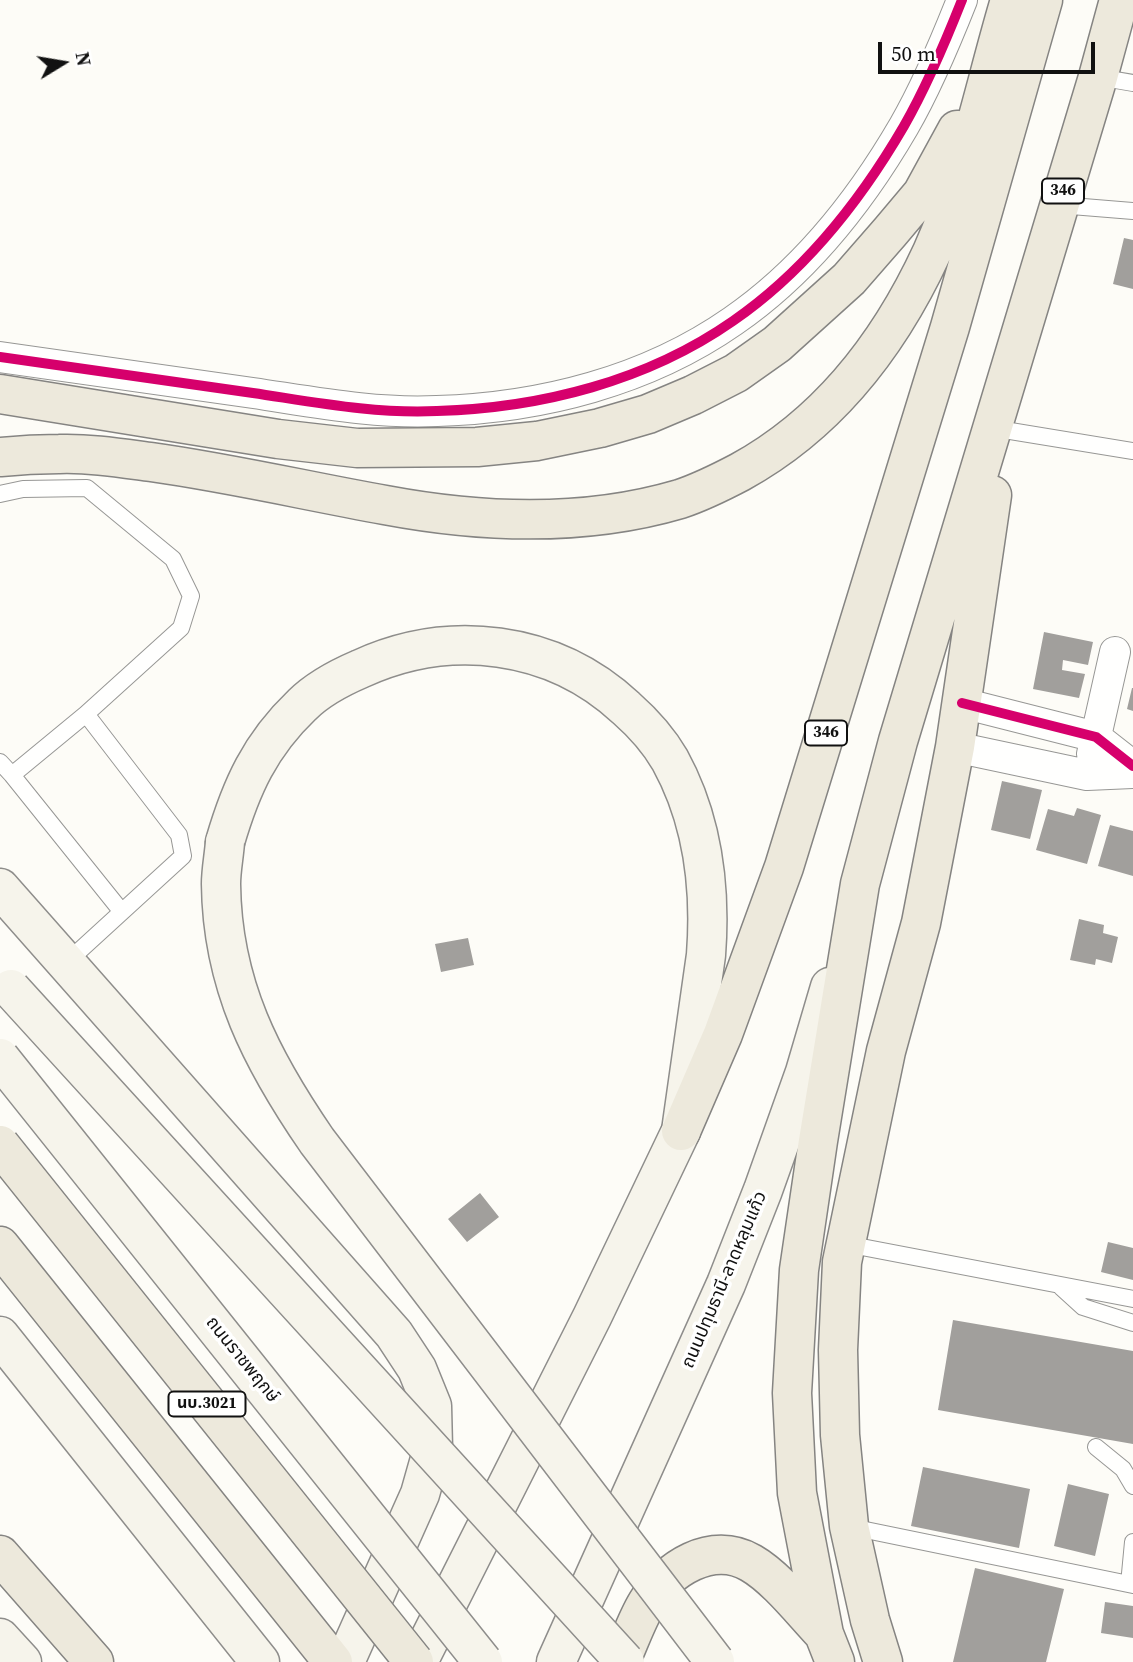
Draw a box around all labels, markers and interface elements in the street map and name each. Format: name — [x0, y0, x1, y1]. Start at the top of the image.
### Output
north arrow — [28, 28, 98, 98]
scale bar — [881, 28, 1098, 72]
text: 50 m — [891, 39, 936, 68]
text: N — [70, 50, 98, 68]
road number: 346 — [1042, 178, 1084, 204]
road number: 346 — [805, 720, 847, 746]
street label: ถนนปทุมธานี-ลาดหลุมแก้ว — [678, 1188, 772, 1372]
street label: ถนนราชพฤกษ์ — [201, 1313, 283, 1407]
road number: นบ.3021 — [168, 1392, 246, 1416]

